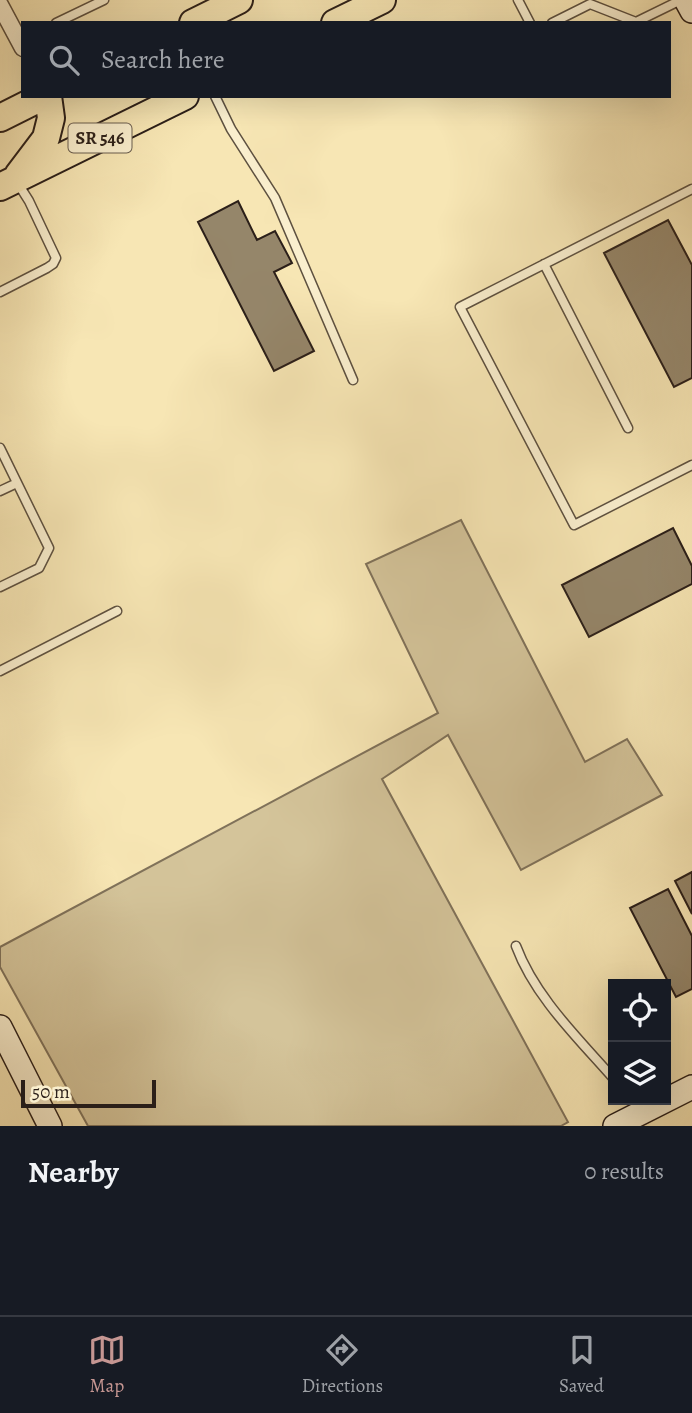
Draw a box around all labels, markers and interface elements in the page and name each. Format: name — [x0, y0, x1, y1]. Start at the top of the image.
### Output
search box — [21, 21, 671, 98]
icon: search — [45, 41, 83, 79]
text: Search here — [101, 42, 225, 77]
road number: SR 546 — [68, 124, 132, 153]
map controls — [608, 979, 671, 1105]
button: locate — [608, 979, 671, 1042]
button: layers — [608, 1042, 671, 1105]
scale bar — [21, 1077, 156, 1109]
text: 50 m — [32, 1079, 70, 1105]
text: Nearby — [28, 1152, 119, 1192]
text: 0 results — [584, 1156, 664, 1187]
tab: Map — [88, 1331, 126, 1399]
tab: Directions — [302, 1331, 383, 1399]
tab: Saved — [559, 1331, 604, 1399]

